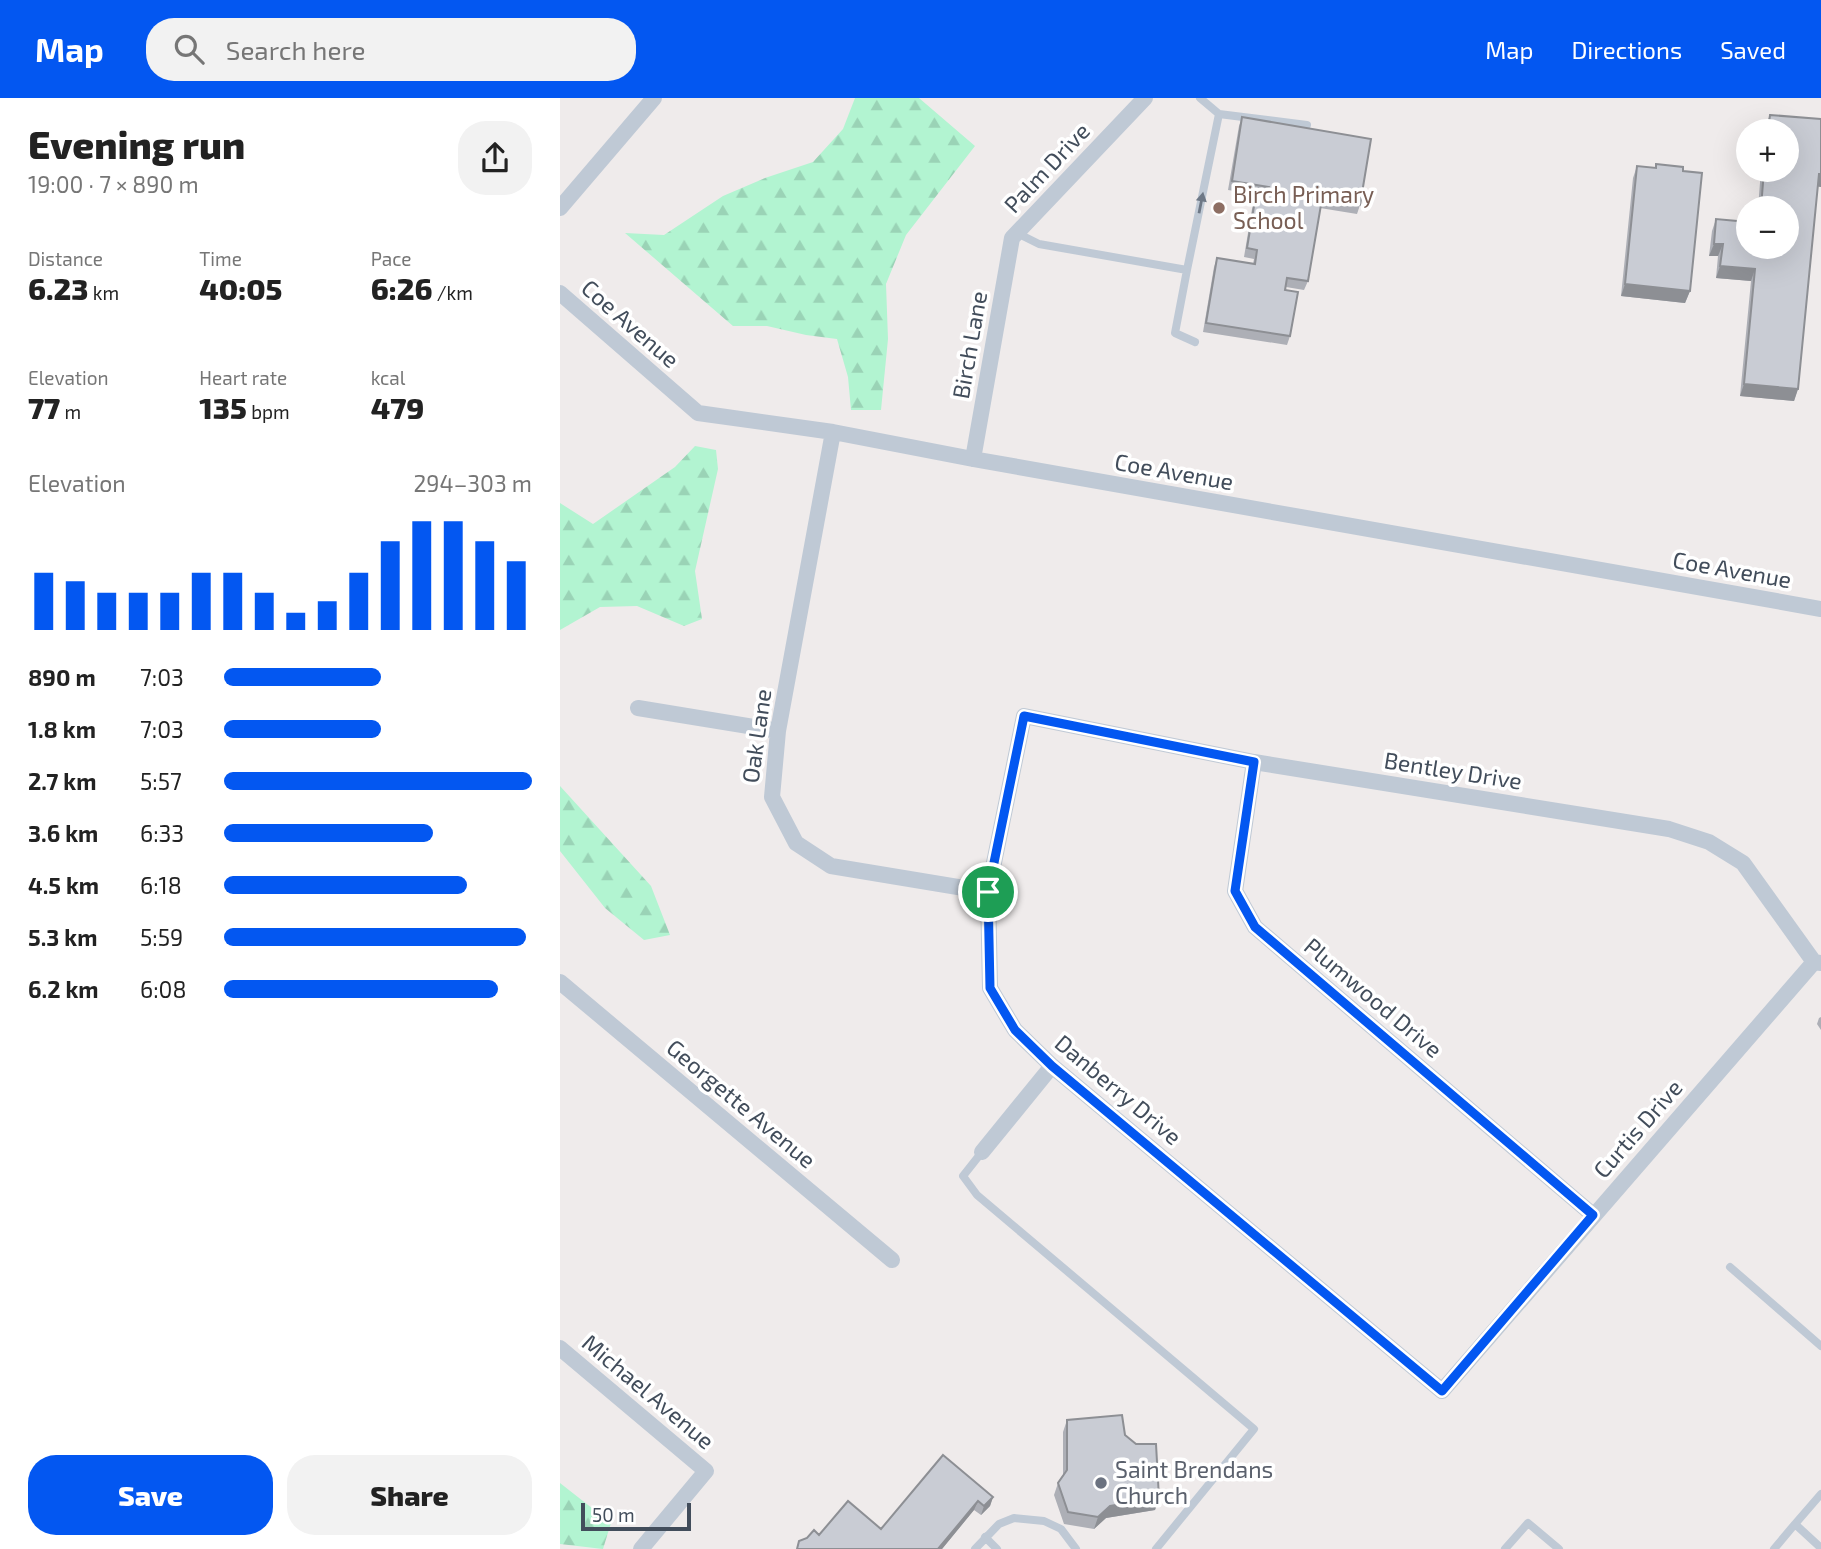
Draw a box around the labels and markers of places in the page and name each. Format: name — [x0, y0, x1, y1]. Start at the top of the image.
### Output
place label: Birch Primary School — [1233, 180, 1374, 234]
marker: Birch Primary School — [1211, 200, 1227, 216]
pin — [958, 862, 1018, 922]
place label: Saint Brendans Church — [1115, 1455, 1273, 1509]
marker: Saint Brendans Church — [1093, 1475, 1109, 1491]

